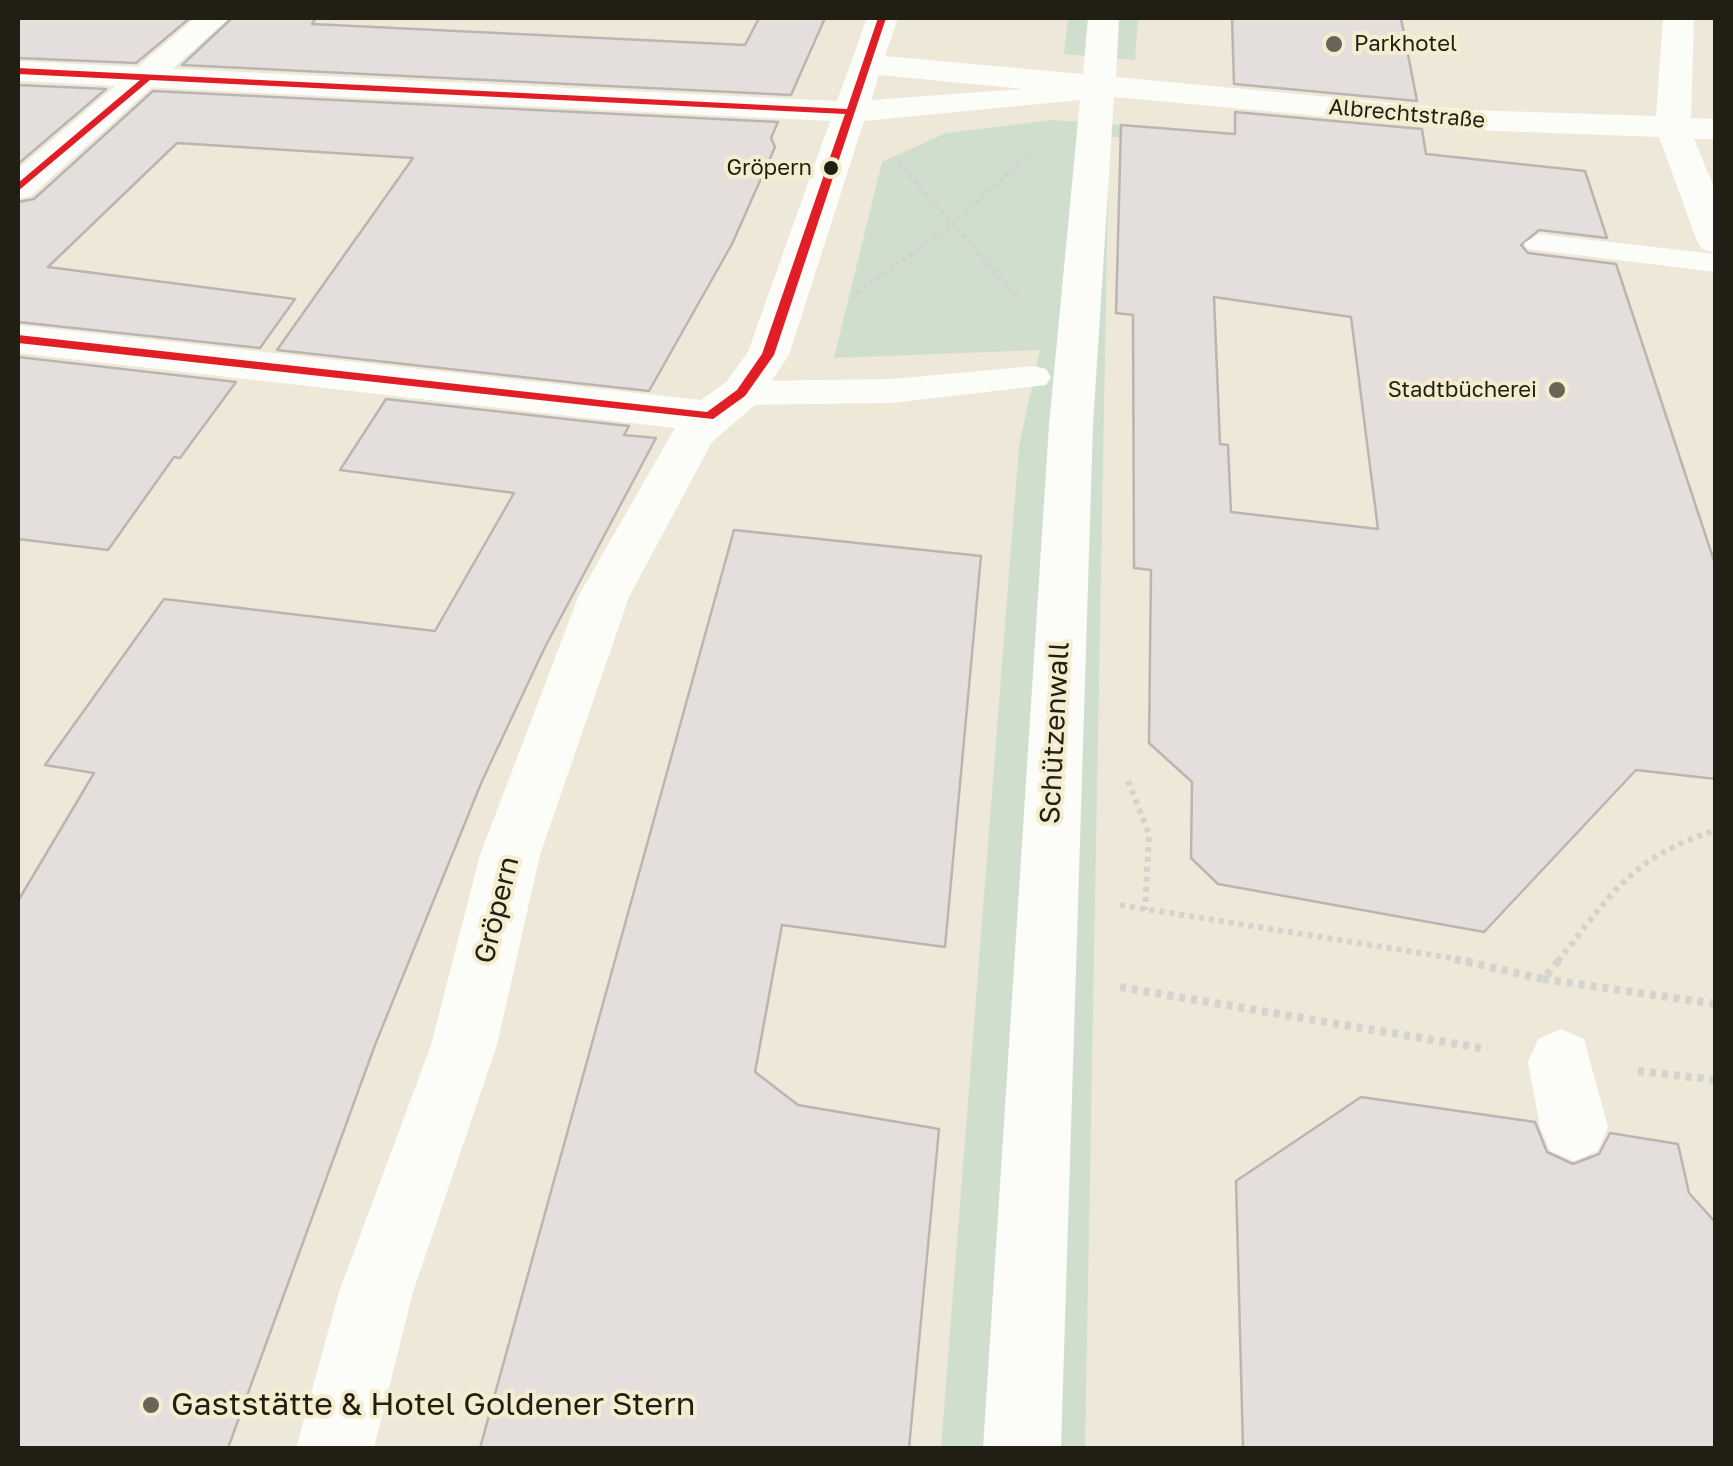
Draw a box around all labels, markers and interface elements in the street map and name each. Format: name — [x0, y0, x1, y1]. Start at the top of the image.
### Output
place label: Parkhotel — [1354, 31, 1457, 57]
marker: Parkhotel — [1323, 33, 1345, 55]
street label: Albrechtstraße — [1328, 94, 1486, 134]
place label: Gröpern — [727, 155, 812, 181]
marker: Gröpern — [821, 158, 841, 178]
place label: Stadtbücherei — [1388, 377, 1537, 403]
marker: Stadtbücherei — [1546, 379, 1568, 401]
street label: Schützenwall — [1033, 641, 1077, 825]
street label: Gröpern — [468, 853, 526, 967]
place label: Gaststätte & Hotel Goldener Stern — [171, 1386, 695, 1424]
marker: Gaststätte & Hotel Goldener Stern — [140, 1394, 162, 1416]

